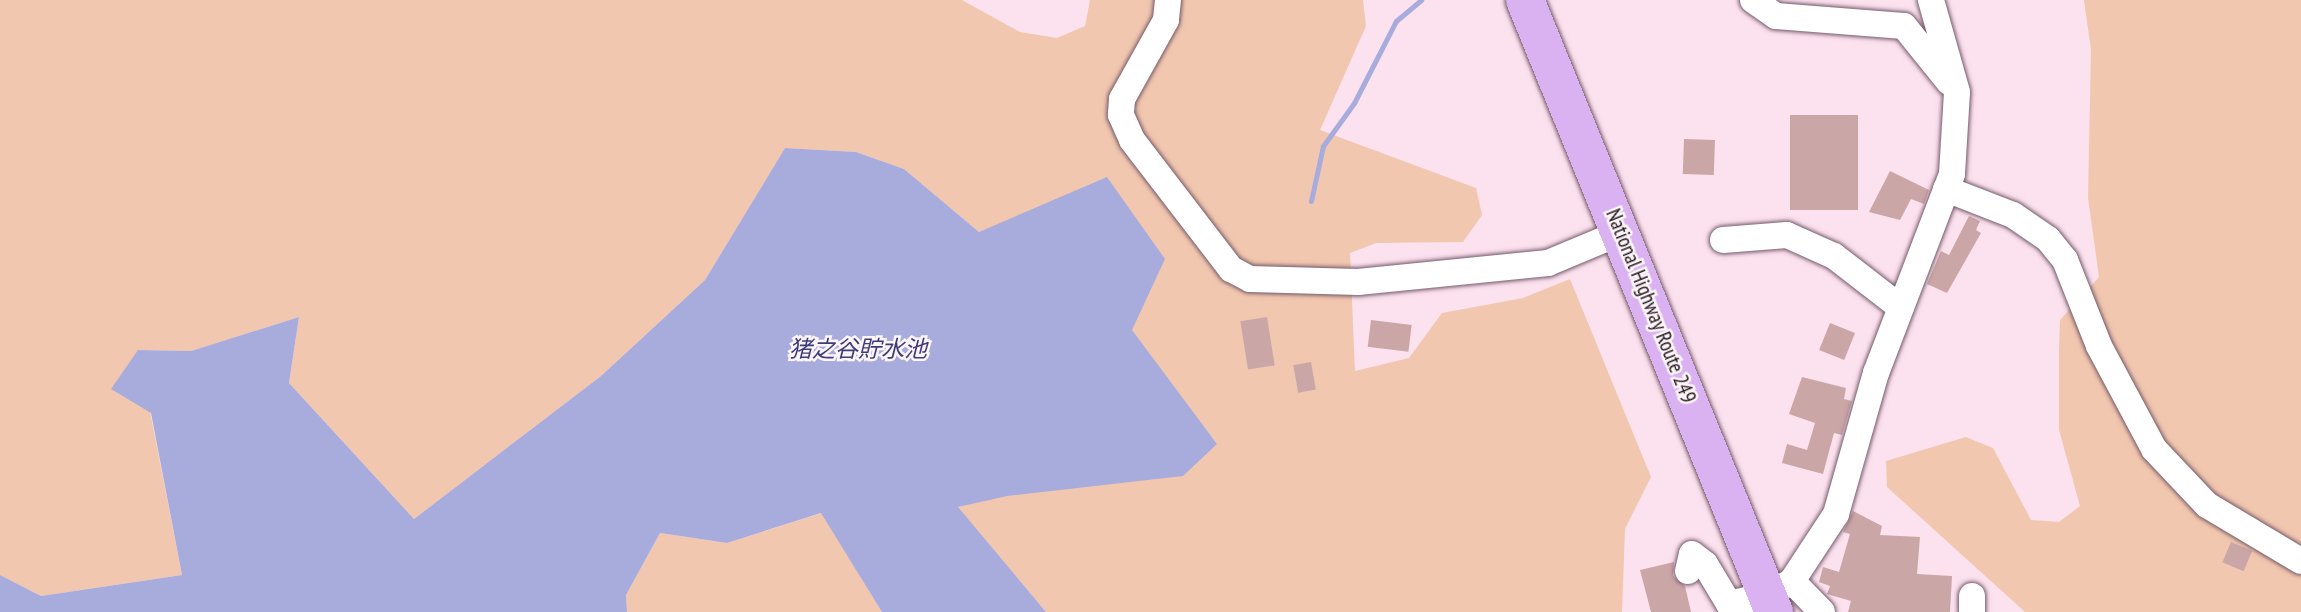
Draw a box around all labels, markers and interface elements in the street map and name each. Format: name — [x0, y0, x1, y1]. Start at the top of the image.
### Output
street label: National Highway Route 249 — [1600, 205, 1702, 407]
water label: 猪之谷貯水池 — [789, 335, 927, 363]

